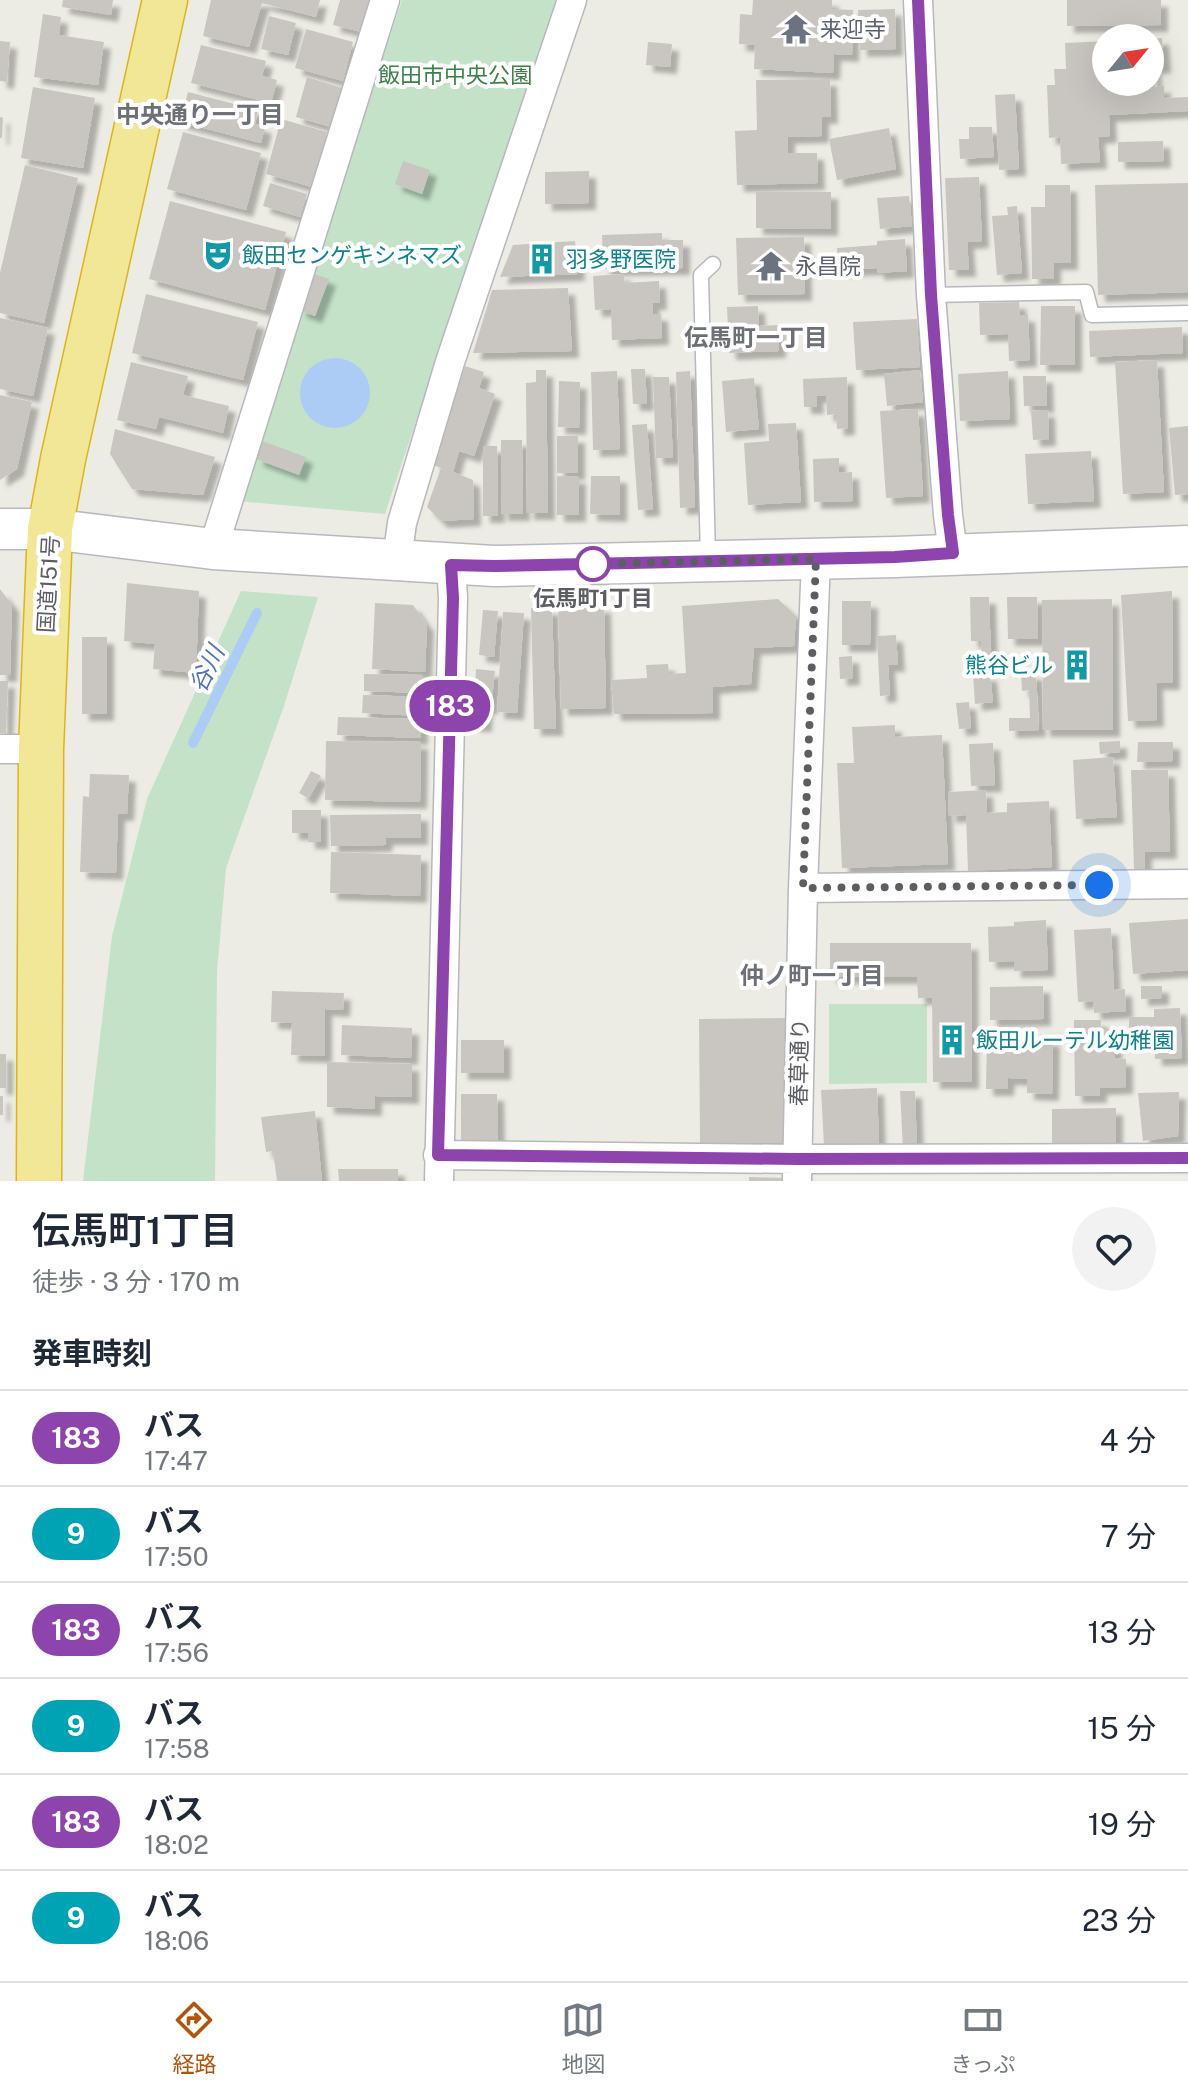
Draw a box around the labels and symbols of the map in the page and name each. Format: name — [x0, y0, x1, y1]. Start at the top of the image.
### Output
temple icon: 来迎寺 — [779, 12, 813, 46]
place label: 来迎寺 — [820, 16, 886, 42]
north arrow — [1092, 24, 1164, 96]
park label: 飯田市中央公園 — [378, 62, 532, 88]
district label: 中央通り一丁目 — [116, 100, 284, 128]
theatre icon: 飯田センゲキシネマズ — [201, 238, 235, 272]
place label: 飯田センゲキシネマズ — [242, 242, 462, 268]
building icon: 羽多野医院 — [525, 242, 559, 276]
place label: 羽多野医院 — [566, 246, 676, 272]
temple icon: 永昌院 — [754, 249, 788, 283]
place label: 永昌院 — [795, 253, 861, 279]
district label: 伝馬町一丁目 — [684, 323, 828, 351]
street label: 国道151号 — [32, 534, 64, 634]
marker: 伝馬町1丁目 — [576, 547, 610, 581]
place label: 伝馬町1丁目 — [533, 585, 653, 611]
water label: 谷川 — [183, 638, 231, 696]
building icon: 熊谷ビル — [1060, 648, 1094, 682]
place label: 熊谷ビル — [965, 652, 1053, 678]
line badge: 183 — [404, 680, 496, 732]
your location — [1079, 865, 1119, 905]
district label: 仲ノ町一丁目 — [740, 961, 884, 989]
street label: 春草通り — [785, 1018, 813, 1106]
building icon: 飯田ルーテル幼稚園 — [935, 1023, 969, 1057]
place label: 飯田ルーテル幼稚園 — [976, 1027, 1174, 1053]

